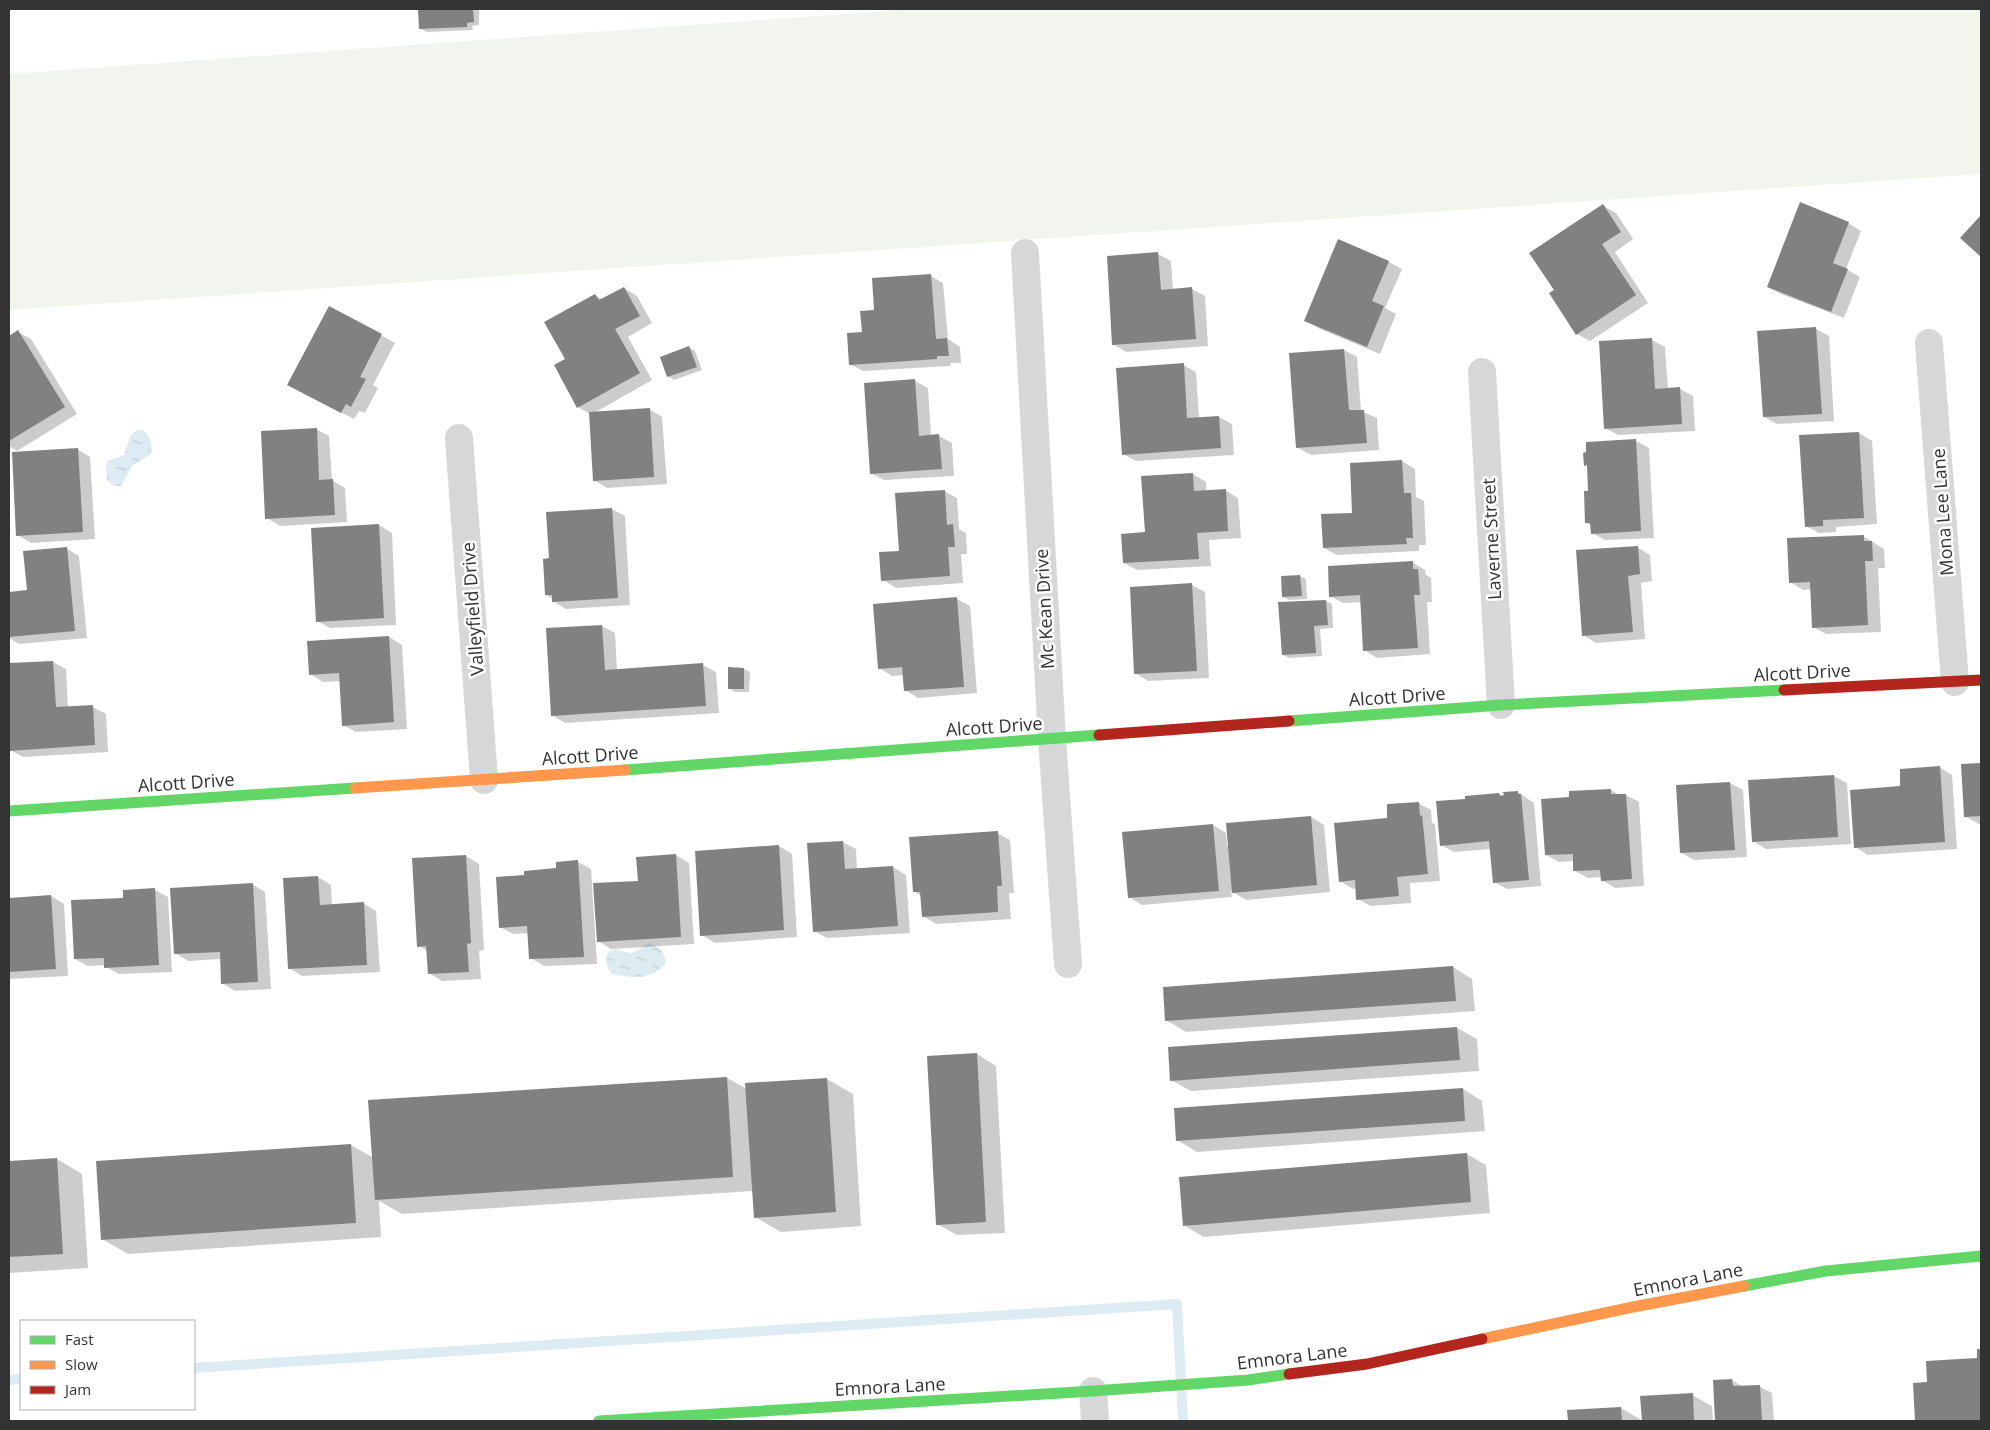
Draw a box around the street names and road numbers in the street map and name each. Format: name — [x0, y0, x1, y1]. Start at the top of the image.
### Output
street label: Mona Lee Lane — [1926, 448, 1958, 576]
street label: Laverne Street — [1476, 477, 1506, 601]
street label: Valleyfield Drive — [455, 541, 489, 677]
street label: Mc Kean Drive — [1029, 548, 1059, 670]
street label: Alcott Drive — [1753, 657, 1851, 687]
street label: Alcott Drive — [1348, 681, 1446, 711]
street label: Alcott Drive — [945, 711, 1043, 741]
street label: Alcott Drive — [541, 740, 639, 770]
street label: Alcott Drive — [137, 767, 235, 797]
street label: Emnora Lane — [1631, 1257, 1745, 1301]
street label: Emnora Lane — [1235, 1337, 1349, 1375]
street label: Emnora Lane — [834, 1371, 946, 1401]

